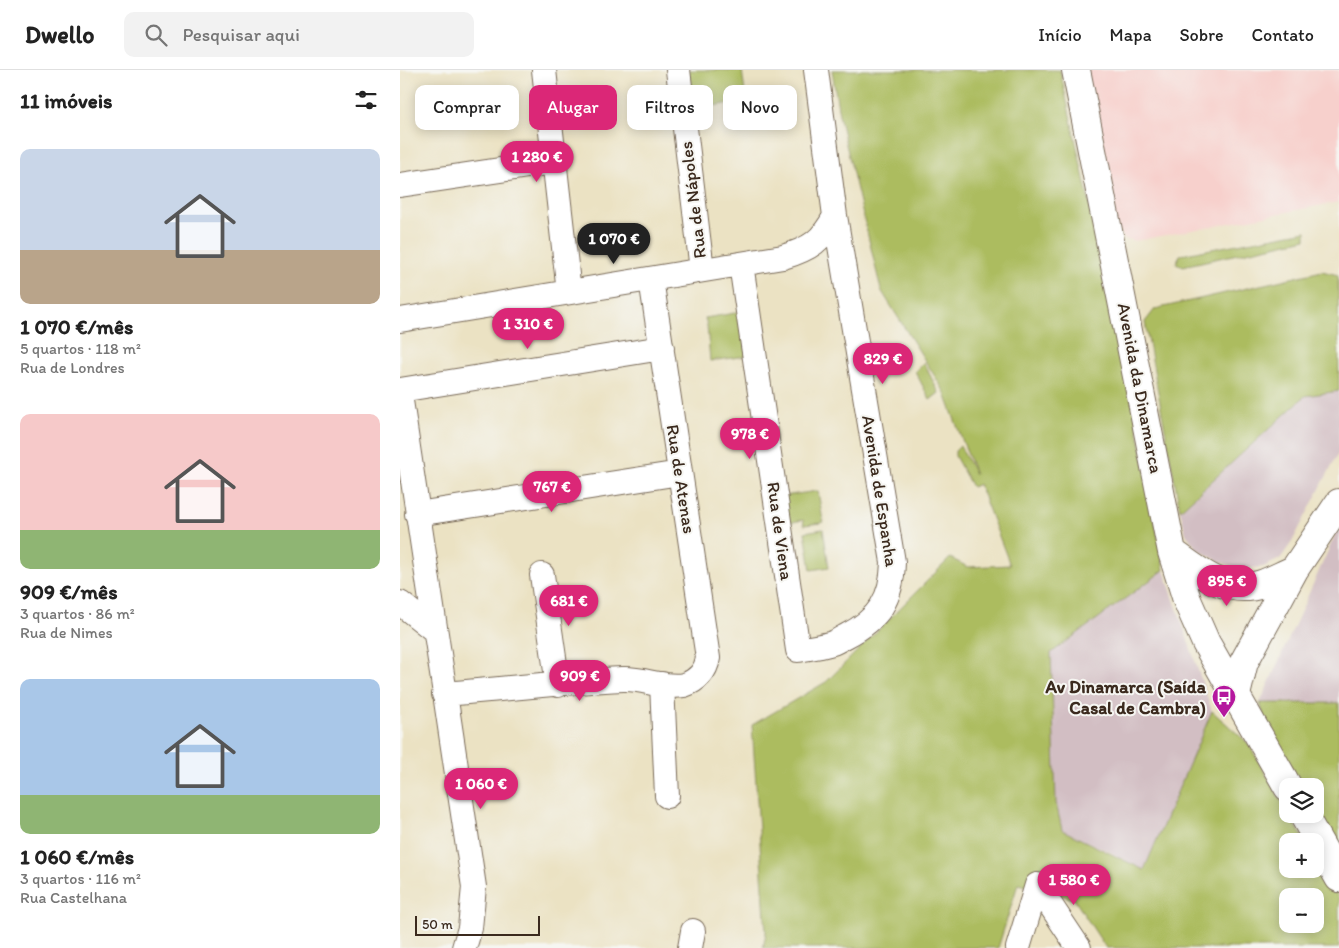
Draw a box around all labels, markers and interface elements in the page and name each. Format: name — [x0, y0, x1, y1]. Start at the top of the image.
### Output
search box — [124, 12, 474, 57]
text: Dwello — [25, 20, 94, 49]
icon: search — [142, 21, 170, 49]
text: Pesquisar aqui — [182, 23, 300, 46]
text: Início — [1038, 24, 1082, 46]
text: Mapa — [1110, 24, 1152, 46]
text: Sobre — [1180, 24, 1224, 46]
text: Contato — [1252, 24, 1314, 46]
chip: Comprar — [415, 85, 519, 130]
chip: Alugar — [529, 85, 617, 130]
chip: Filtros — [627, 85, 713, 130]
chip: Novo — [723, 85, 797, 130]
icon: filters — [352, 86, 380, 114]
text: 11 imóveis — [20, 88, 112, 113]
pin: 1 280 € — [491, 140, 583, 183]
street label: Rua de Nápoles — [675, 140, 711, 260]
text: 1 280 € — [512, 147, 562, 166]
icon: home — [155, 181, 245, 271]
pin: 1 070 € — [568, 222, 660, 265]
text: 1 070 € — [588, 229, 640, 248]
street label: Avenida da Dinamarca — [1113, 301, 1167, 475]
pin: 1 310 € — [482, 308, 574, 350]
text: 1 070 €/mês — [20, 314, 133, 339]
text: 1 310 € — [503, 314, 553, 333]
text: 5 quartos · 118 m² — [20, 339, 141, 358]
pin: 829 € — [848, 342, 918, 385]
text: 829 € — [864, 349, 902, 368]
text: Rua de Londres — [20, 358, 125, 377]
street label: Avenida de Espanha — [857, 414, 903, 569]
pin: 978 € — [715, 418, 785, 460]
street label: Rua de Atenas — [662, 423, 700, 535]
text: 978 € — [731, 424, 769, 443]
icon: home — [155, 446, 245, 536]
pin: 767 € — [517, 470, 587, 513]
text: 767 € — [533, 477, 571, 496]
street label: Rua de Viena — [762, 480, 798, 582]
pin: 895 € — [1192, 564, 1262, 607]
text: 895 € — [1208, 571, 1246, 590]
text: 909 €/mês — [20, 579, 117, 604]
pin: 681 € — [534, 584, 604, 627]
text: 681 € — [550, 591, 588, 610]
text: 3 quartos · 86 m² — [20, 604, 135, 623]
text: Rua de Nimes — [20, 623, 113, 642]
pin: 909 € — [545, 660, 615, 702]
text: 909 € — [560, 666, 600, 685]
place label: Av Dinamarca (Saída Casal de Cambra) — [1044, 676, 1207, 719]
bus stop icon: Av Dinamarca (Saída Casal de Cambra) — [1211, 684, 1237, 718]
icon: home — [155, 711, 245, 801]
pin: 1 060 € — [435, 768, 527, 810]
text: 1 060 € — [455, 774, 507, 793]
map controls — [1279, 778, 1324, 933]
button: layers — [1279, 778, 1324, 823]
button: + — [1279, 833, 1324, 878]
text: 1 060 €/mês — [20, 844, 134, 869]
pin: 1 580 € — [1028, 864, 1120, 906]
text: 3 quartos · 116 m² — [20, 869, 141, 888]
text: 1 580 € — [1049, 870, 1099, 889]
text: Rua Castelhana — [20, 888, 127, 907]
button: − — [1279, 888, 1324, 933]
scale bar — [415, 913, 540, 936]
text: 50 m — [422, 916, 453, 933]

